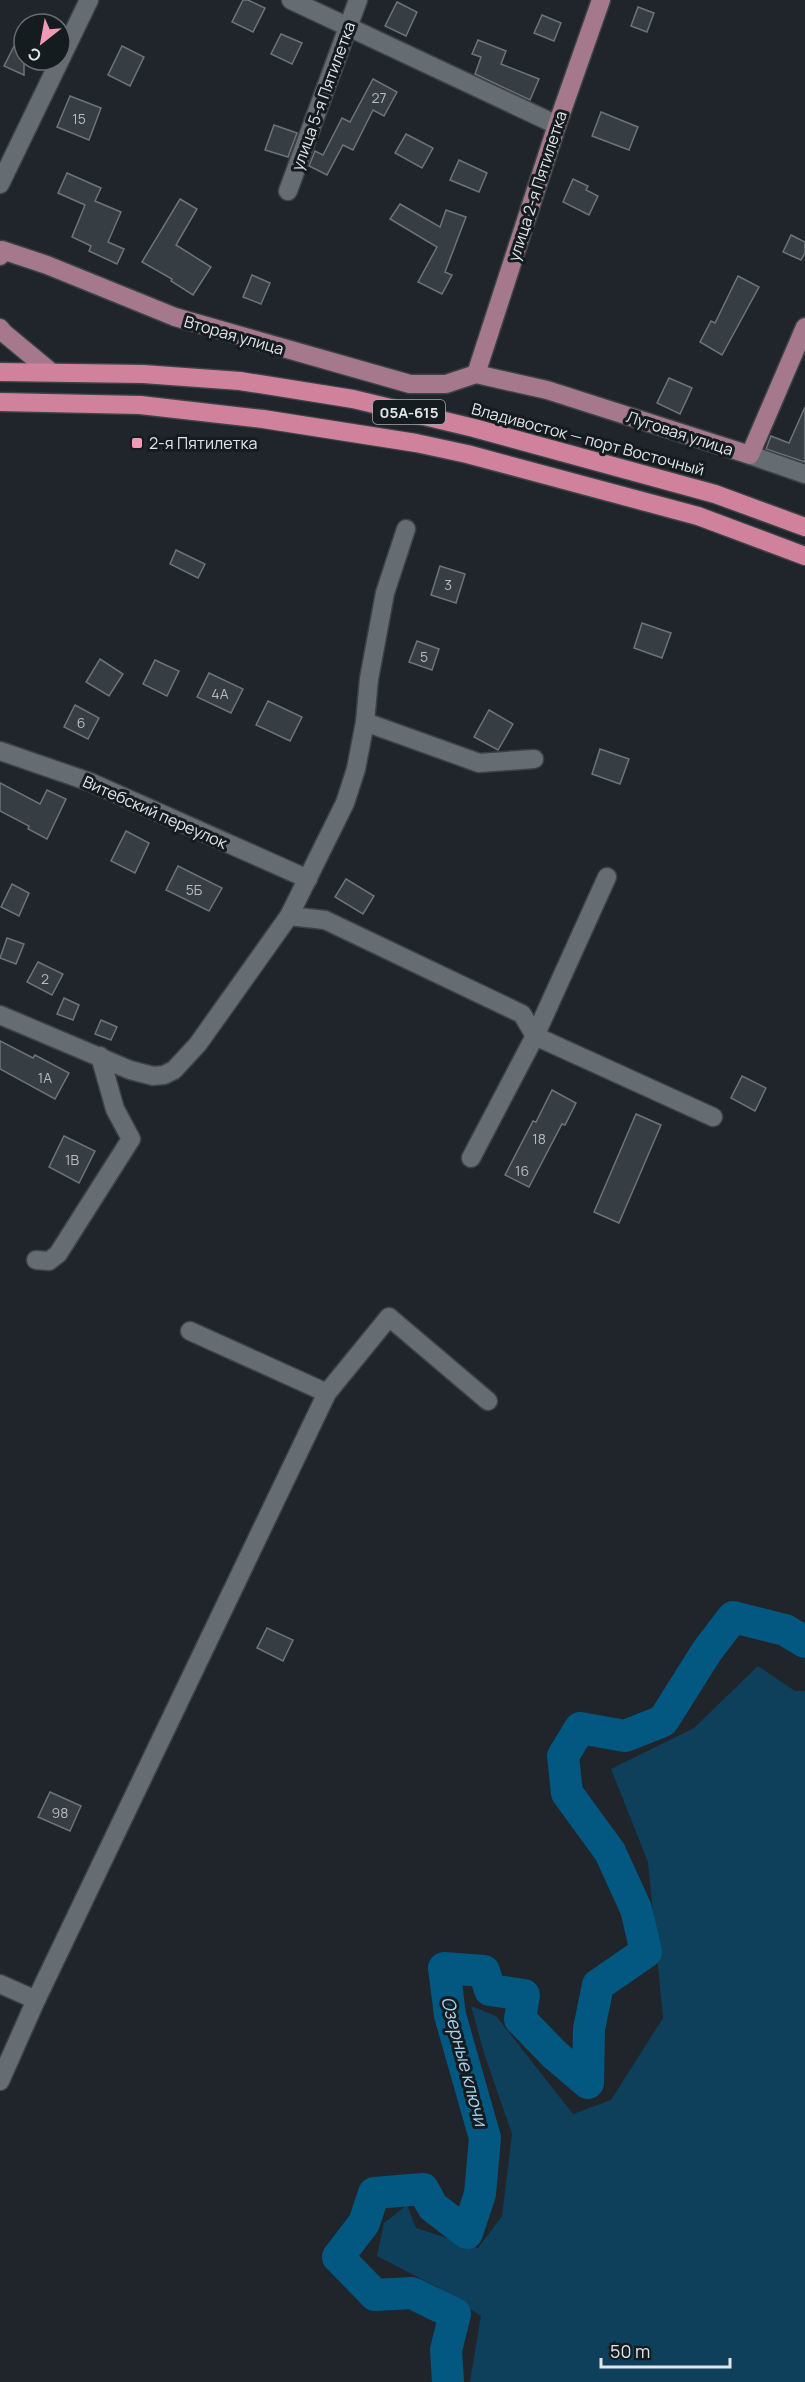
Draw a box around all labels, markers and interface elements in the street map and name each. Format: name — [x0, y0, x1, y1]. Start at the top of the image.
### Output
north arrow — [12, 12, 72, 72]
street label: улица 5-я Пятилетка — [286, 19, 360, 173]
text: С — [23, 42, 45, 67]
house number: 27 — [371, 88, 387, 107]
street label: улица 2-я Пятилетка — [502, 108, 572, 264]
house number: 15 — [72, 109, 86, 128]
street label: Вторая улица — [182, 310, 286, 360]
street label: Владивосток — порт Восточный — [469, 397, 707, 481]
road number: 05А-615 — [373, 400, 445, 424]
street label: Луговая улица — [624, 405, 736, 461]
place label: 2-я Пятилетка — [149, 432, 257, 454]
marker: 2-я Пятилетка — [130, 436, 144, 450]
house number: 3 — [444, 575, 452, 594]
house number: 5 — [420, 647, 428, 666]
house number: 4А — [211, 684, 229, 703]
house number: 6 — [77, 713, 85, 732]
street label: Витебский переулок — [79, 770, 232, 854]
house number: 5Б — [186, 880, 203, 899]
house number: 2 — [41, 969, 49, 988]
house number: 1А — [38, 1068, 52, 1087]
house number: 18 — [532, 1129, 546, 1148]
house number: 1В — [65, 1150, 79, 1169]
house number: 16 — [515, 1161, 529, 1180]
house number: 98 — [52, 1803, 68, 1822]
water label: Озерные ключи — [436, 1994, 494, 2130]
scale bar — [601, 2331, 730, 2369]
text: 50 m — [610, 2339, 650, 2363]

